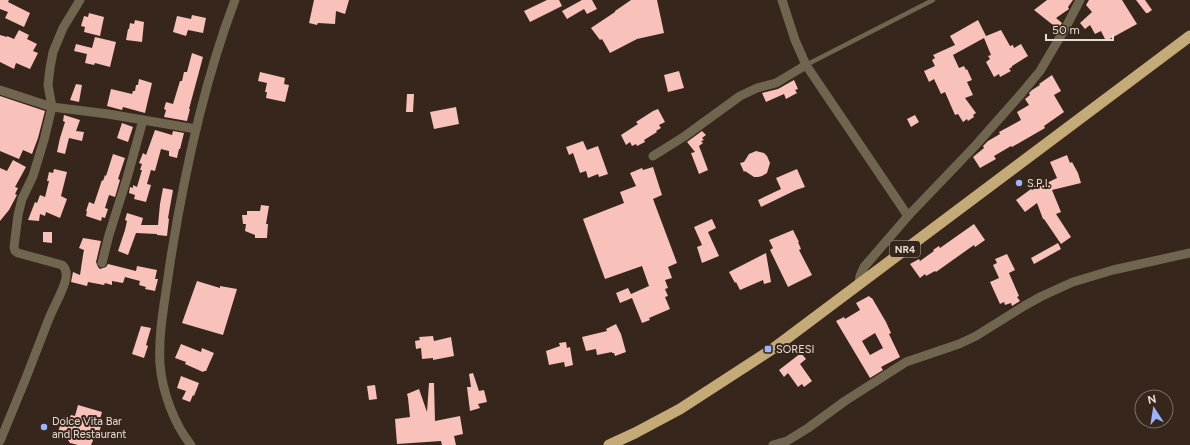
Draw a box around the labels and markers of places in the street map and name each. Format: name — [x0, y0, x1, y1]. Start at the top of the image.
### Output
place label: S.P.I. — [1027, 177, 1050, 190]
marker: S.P.I. — [1014, 178, 1024, 188]
place label: SORESI — [776, 343, 814, 356]
marker: SORESI — [763, 344, 773, 354]
place label: Dolce Vita Bar and Restaurant — [52, 415, 126, 441]
marker: Dolce Vita Bar and Restaurant — [39, 422, 49, 432]

